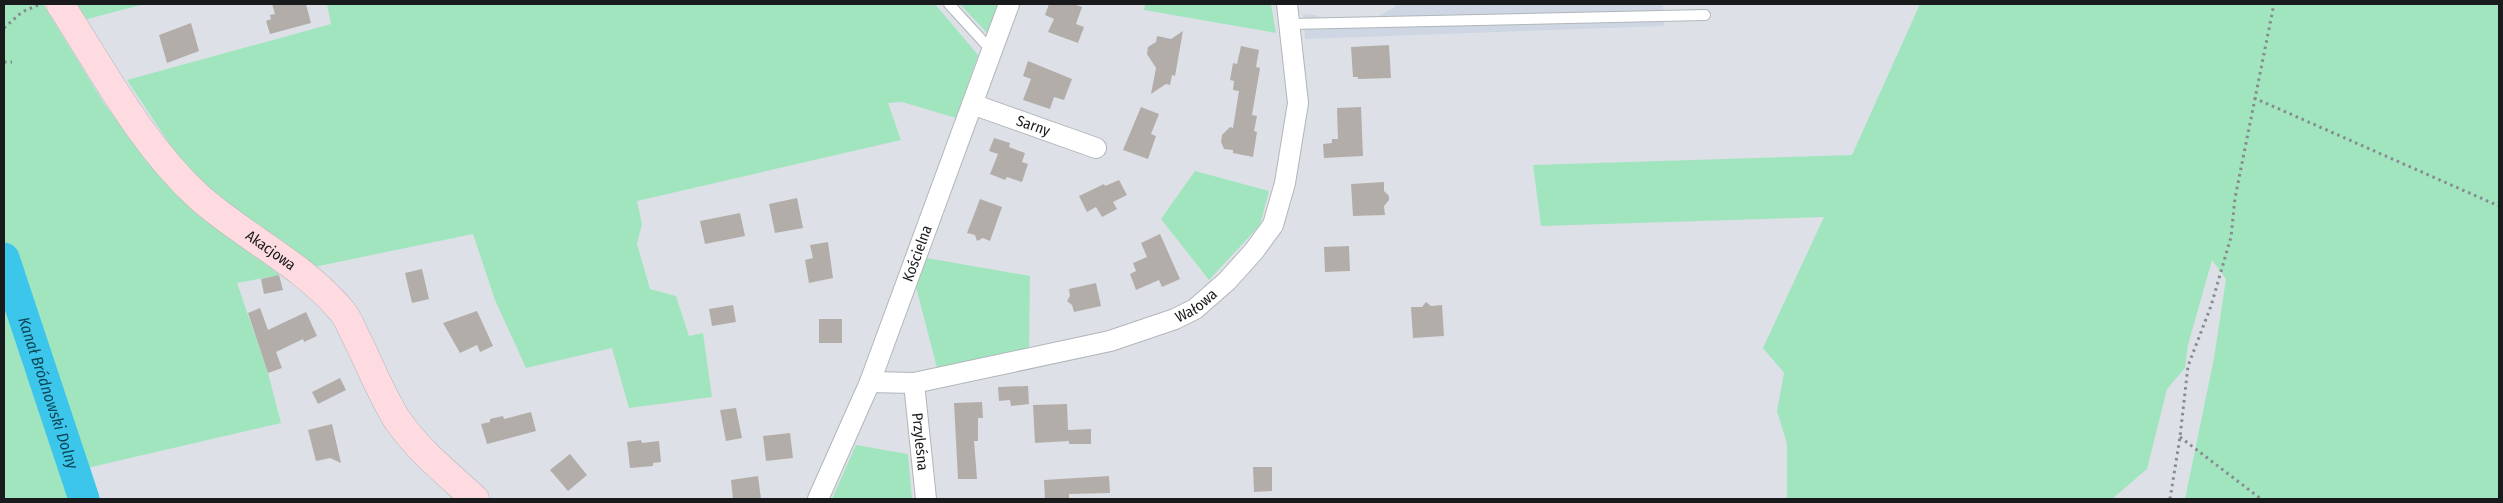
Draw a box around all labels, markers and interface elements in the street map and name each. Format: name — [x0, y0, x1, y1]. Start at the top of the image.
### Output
street label: Sarny — [1014, 111, 1053, 140]
street label: Kościelna — [899, 223, 936, 284]
street label: Akacjowa — [242, 227, 299, 274]
street label: Wałowa — [1172, 285, 1221, 326]
water label: Kanał Bródnowski Dolny — [14, 314, 83, 472]
street label: Przyleśna — [908, 412, 932, 472]

